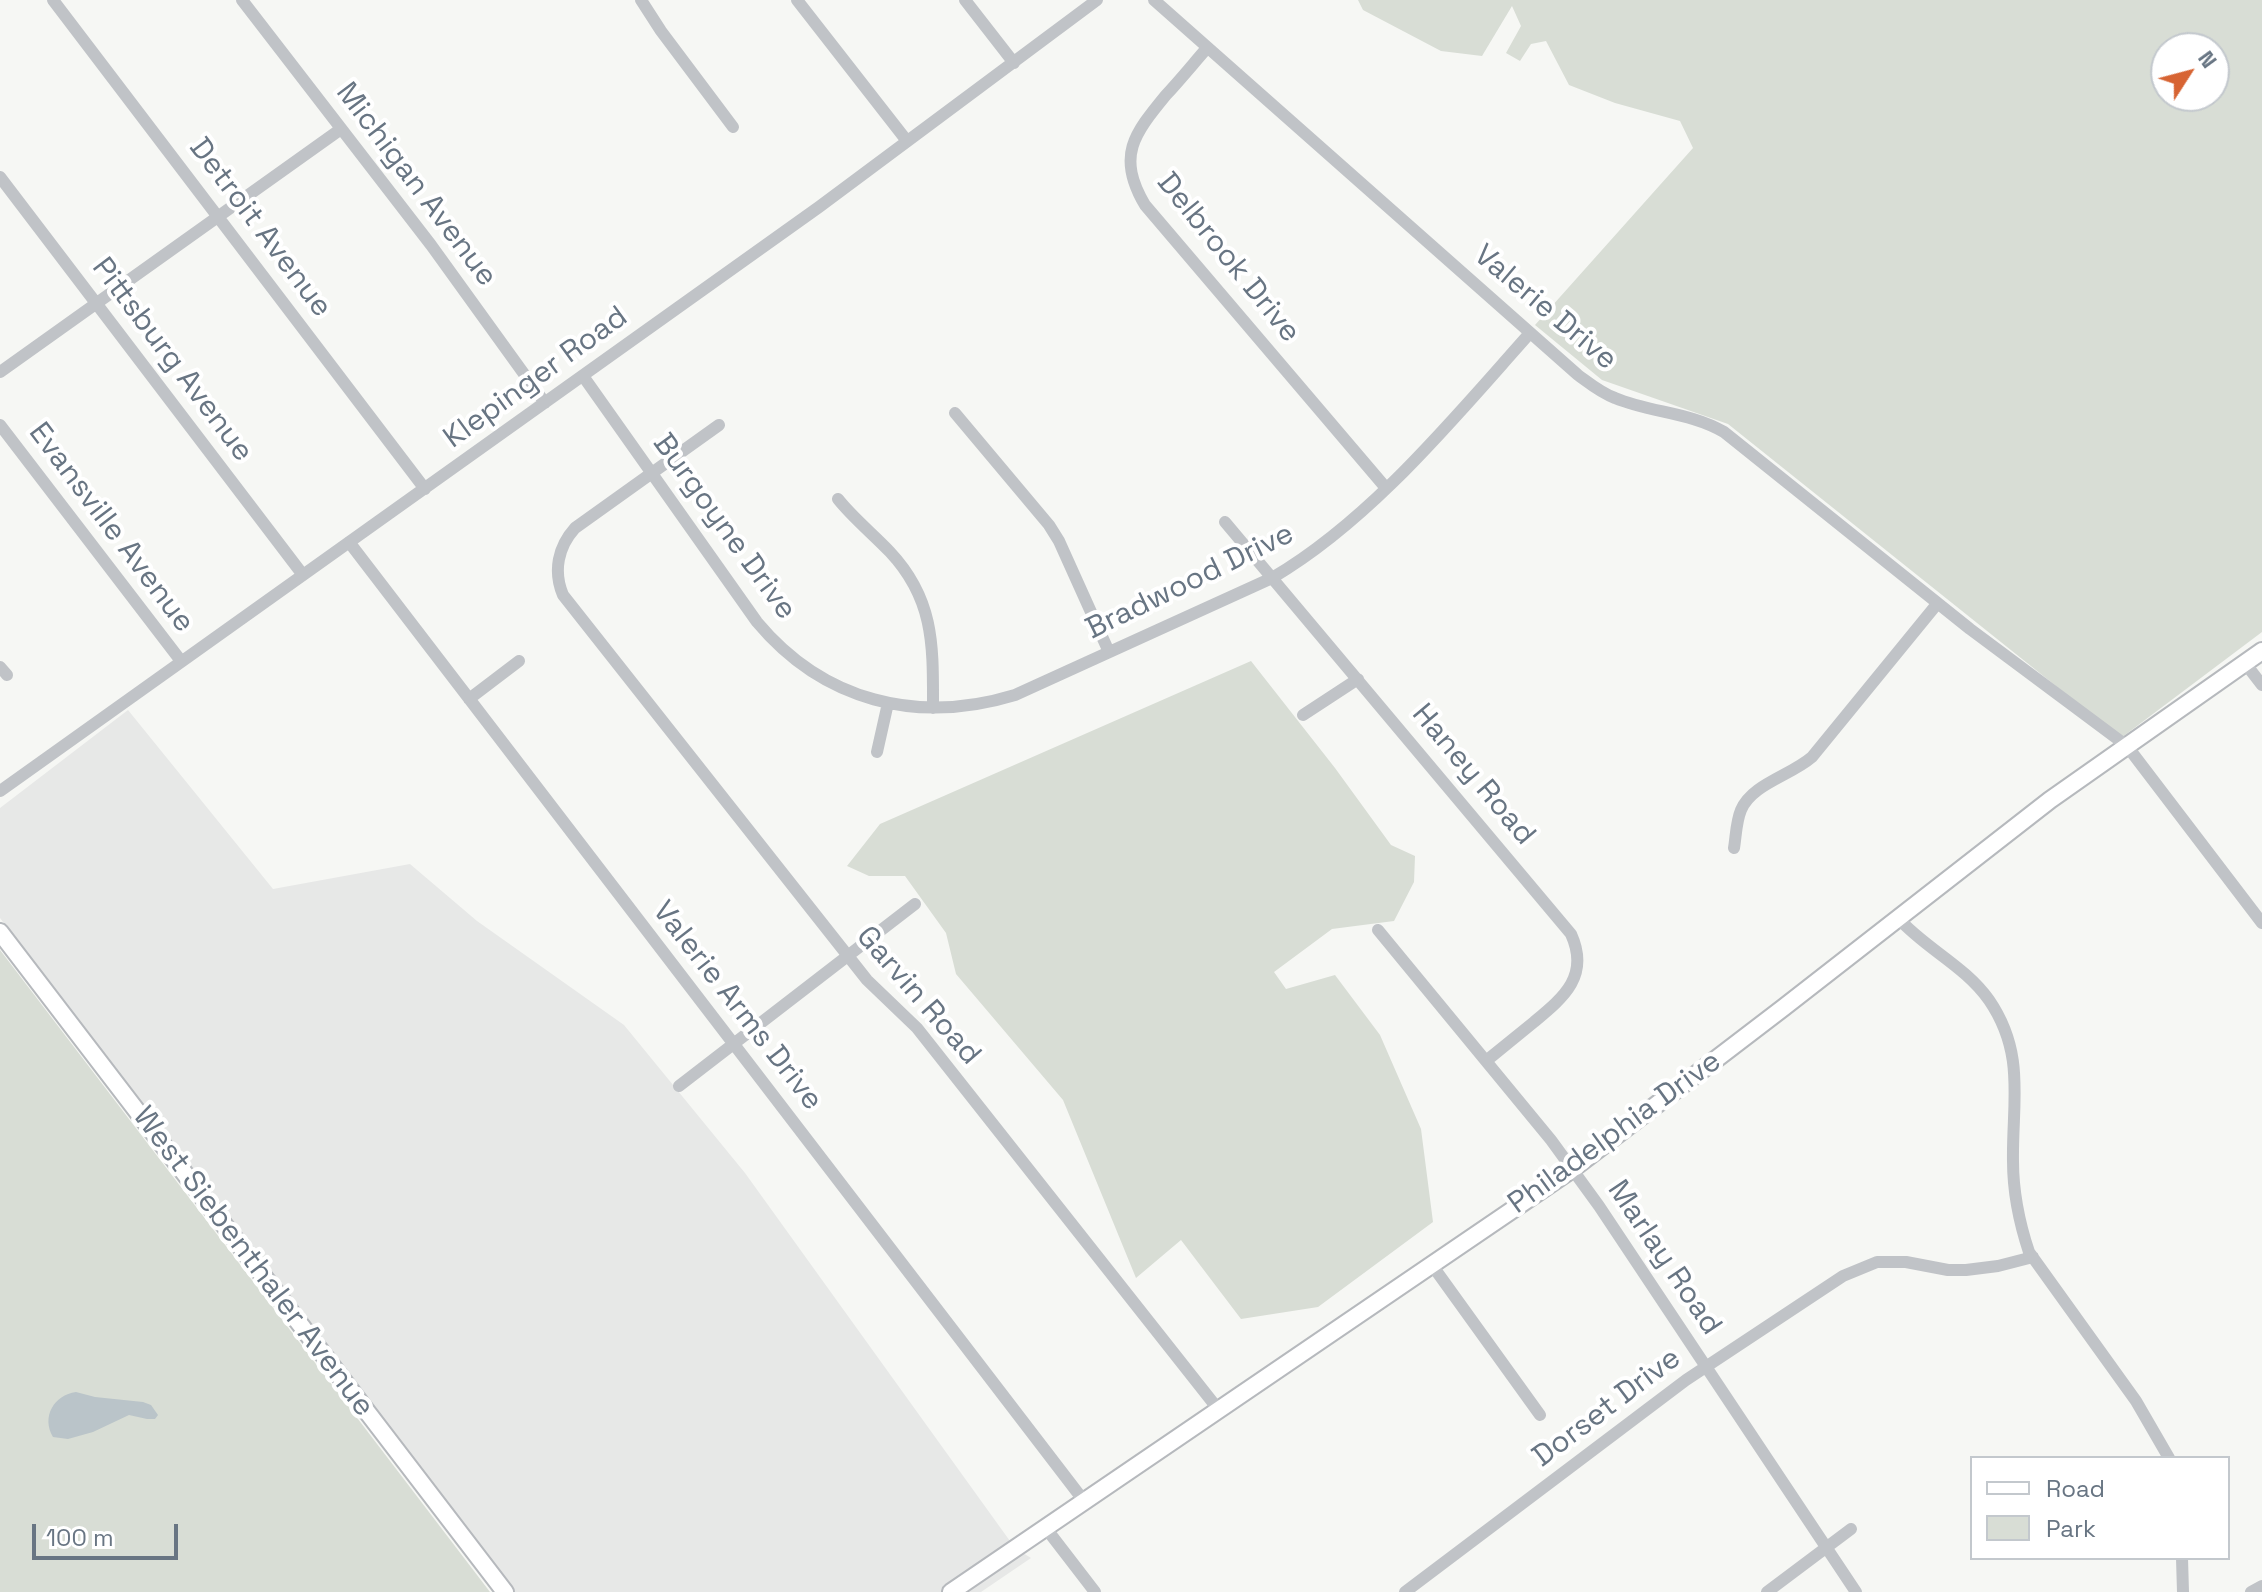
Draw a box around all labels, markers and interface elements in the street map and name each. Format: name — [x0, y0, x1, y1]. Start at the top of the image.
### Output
north arrow — [2150, 32, 2230, 112]
text: N — [2192, 45, 2223, 73]
street label: Michigan Avenue — [328, 76, 504, 294]
street label: Detroit Avenue — [181, 131, 339, 325]
street label: Delbrook Drive — [1149, 166, 1307, 350]
street label: Valerie Drive — [1466, 238, 1624, 378]
street label: Pittsburg Avenue — [84, 251, 260, 469]
street label: Klepinger Road — [437, 299, 635, 457]
street label: Evansville Avenue — [20, 416, 202, 640]
street label: Burgoyne Drive — [645, 427, 803, 627]
street label: Bradwood Drive — [1080, 516, 1300, 648]
street label: Haney Road — [1404, 697, 1542, 853]
street label: Valerie Arms Drive — [644, 894, 830, 1118]
street label: Garvin Road — [848, 919, 988, 1073]
street label: Philadelphia Drive — [1502, 1044, 1728, 1222]
street label: West Siebenthaler Avenue — [125, 1100, 381, 1424]
street label: Marlay Road — [1599, 1174, 1729, 1342]
street label: Dorset Drive — [1526, 1341, 1688, 1475]
legend — [1970, 1456, 2230, 1560]
text: Road — [2046, 1473, 2105, 1504]
scale bar — [36, 1508, 182, 1558]
text: Park — [2046, 1513, 2096, 1544]
text: 100 m — [46, 1522, 114, 1553]

